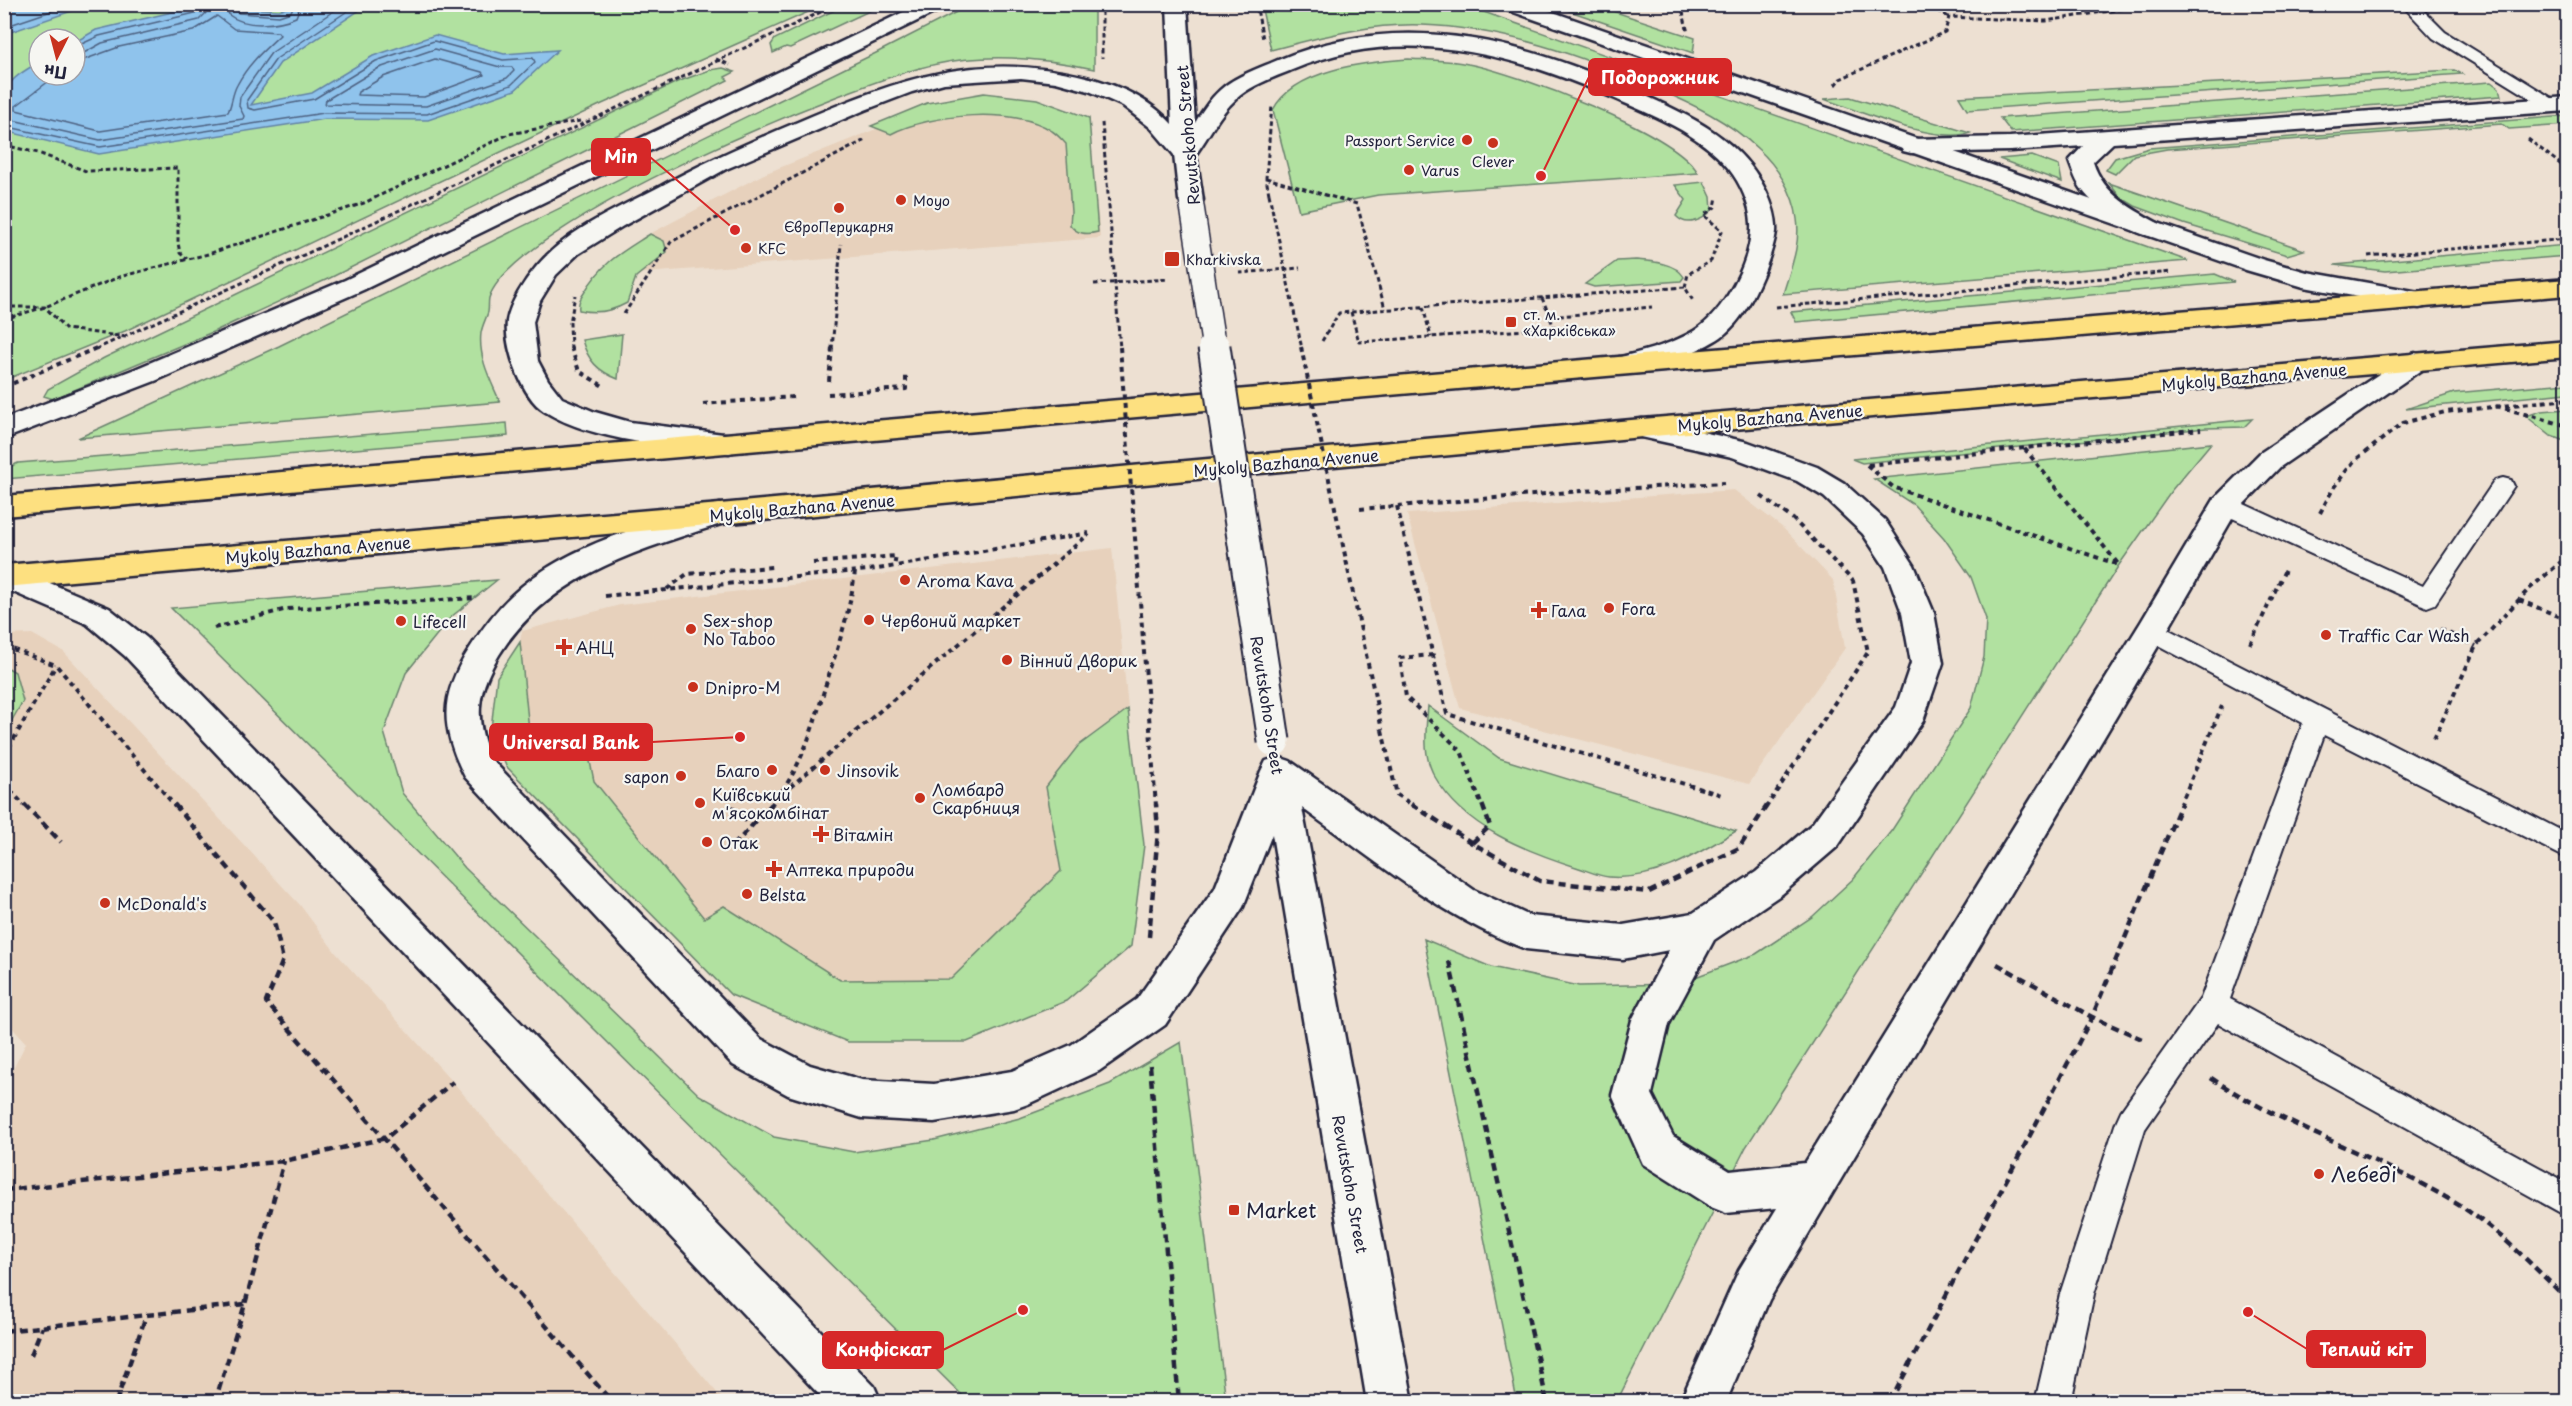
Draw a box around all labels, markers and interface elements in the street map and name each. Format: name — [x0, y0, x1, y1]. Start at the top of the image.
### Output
north arrow — [27, 27, 87, 87]
callout: Подорожник — [1589, 59, 1731, 95]
text: Пн — [43, 60, 68, 86]
text: Подорожник — [1601, 63, 1720, 90]
street label: Revutskoho Street — [1169, 64, 1205, 206]
place label: Passport Service — [1345, 130, 1455, 151]
marker: Passport Service — [1460, 133, 1474, 147]
marker: Clever — [1486, 136, 1500, 150]
callout: Min — [592, 139, 650, 175]
text: Min — [604, 142, 638, 169]
place label: Clever — [1472, 151, 1515, 172]
place label: Varus — [1421, 160, 1459, 181]
marker: Varus — [1402, 163, 1416, 177]
place label: Moyo — [913, 190, 950, 211]
marker: Moyo — [894, 193, 908, 207]
marker: ЄвроПерукарня — [832, 201, 846, 215]
place label: ЄвроПерукарня — [784, 216, 894, 237]
place label: KFC — [758, 238, 786, 259]
marker: KFC — [739, 241, 753, 255]
place label: Kharkivska — [1186, 249, 1261, 270]
marker: Kharkivska — [1163, 250, 1181, 268]
place label: ст. м. «Харківська» — [1523, 304, 1616, 341]
marker: ст. м. «Харківська» — [1504, 315, 1518, 329]
street label: Mykoly Bazhana Avenue — [2160, 356, 2348, 396]
street label: Mykoly Bazhana Avenue — [1676, 397, 1864, 437]
street label: Mykoly Bazhana Avenue — [1192, 442, 1380, 482]
street label: Mykoly Bazhana Avenue — [708, 487, 896, 527]
street label: Mykoly Bazhana Avenue — [224, 529, 412, 569]
place label: Aroma Kava — [917, 568, 1014, 592]
marker: Aroma Kava — [898, 573, 912, 587]
place label: Fora — [1621, 596, 1656, 620]
place label: Гала — [1551, 598, 1586, 622]
marker: Fora — [1602, 601, 1616, 615]
marker: Гала — [1532, 603, 1546, 617]
place label: Sex-shop No Taboo — [703, 608, 775, 650]
place label: Червоний маркет — [881, 608, 1021, 632]
place label: Lifecell — [413, 609, 466, 633]
marker: Червоний маркет — [862, 613, 876, 627]
marker: Lifecell — [394, 614, 408, 628]
marker: Sex-shop No Taboo — [684, 622, 698, 636]
place label: Traffic Car Wash — [2338, 623, 2470, 647]
marker: Traffic Car Wash — [2319, 628, 2333, 642]
street label: Revutskoho Street — [1245, 634, 1291, 776]
place label: АНЦ — [576, 635, 614, 659]
marker: АНЦ — [557, 640, 571, 654]
place label: Вінний Дворик — [1019, 648, 1137, 672]
marker: Вінний Дворик — [1000, 653, 1014, 667]
place label: Dnipro-M — [705, 675, 780, 699]
marker: Dnipro-M — [686, 680, 700, 694]
callout: Universal Bank — [490, 724, 652, 760]
text: Universal Bank — [502, 728, 640, 755]
place label: Благо — [716, 758, 760, 782]
place label: Jinsovik — [837, 758, 899, 782]
marker: Благо — [765, 763, 779, 777]
marker: Jinsovik — [818, 763, 832, 777]
place label: sapon — [624, 764, 669, 788]
marker: sapon — [674, 769, 688, 783]
place label: Ломбард Скарбниця — [932, 777, 1020, 819]
place label: Київський м'ясокомбінат — [712, 782, 829, 824]
marker: Ломбард Скарбниця — [913, 791, 927, 805]
marker: Київський м'ясокомбінат — [693, 796, 707, 810]
place label: Вітамін — [833, 822, 894, 846]
marker: Вітамін — [814, 827, 828, 841]
place label: Отак — [719, 830, 759, 854]
marker: Отак — [700, 835, 714, 849]
place label: Аптека природи — [786, 857, 915, 881]
marker: Аптека природи — [767, 862, 781, 876]
place label: Belsta — [759, 882, 806, 906]
marker: Belsta — [740, 887, 754, 901]
place label: McDonald's — [117, 891, 207, 915]
marker: McDonald's — [98, 896, 112, 910]
street label: Revutskoho Street — [1327, 1113, 1375, 1256]
place label: Лебеді — [2331, 1159, 2397, 1189]
marker: Лебеді — [2312, 1167, 2326, 1181]
place label: Market — [1246, 1195, 1316, 1225]
marker: Market — [1227, 1203, 1241, 1217]
callout: Теплий кіт — [2307, 1331, 2425, 1367]
callout: Конфіскат — [823, 1332, 943, 1368]
text: Конфіскат — [835, 1335, 932, 1362]
text: Теплий кіт — [2319, 1335, 2414, 1362]

